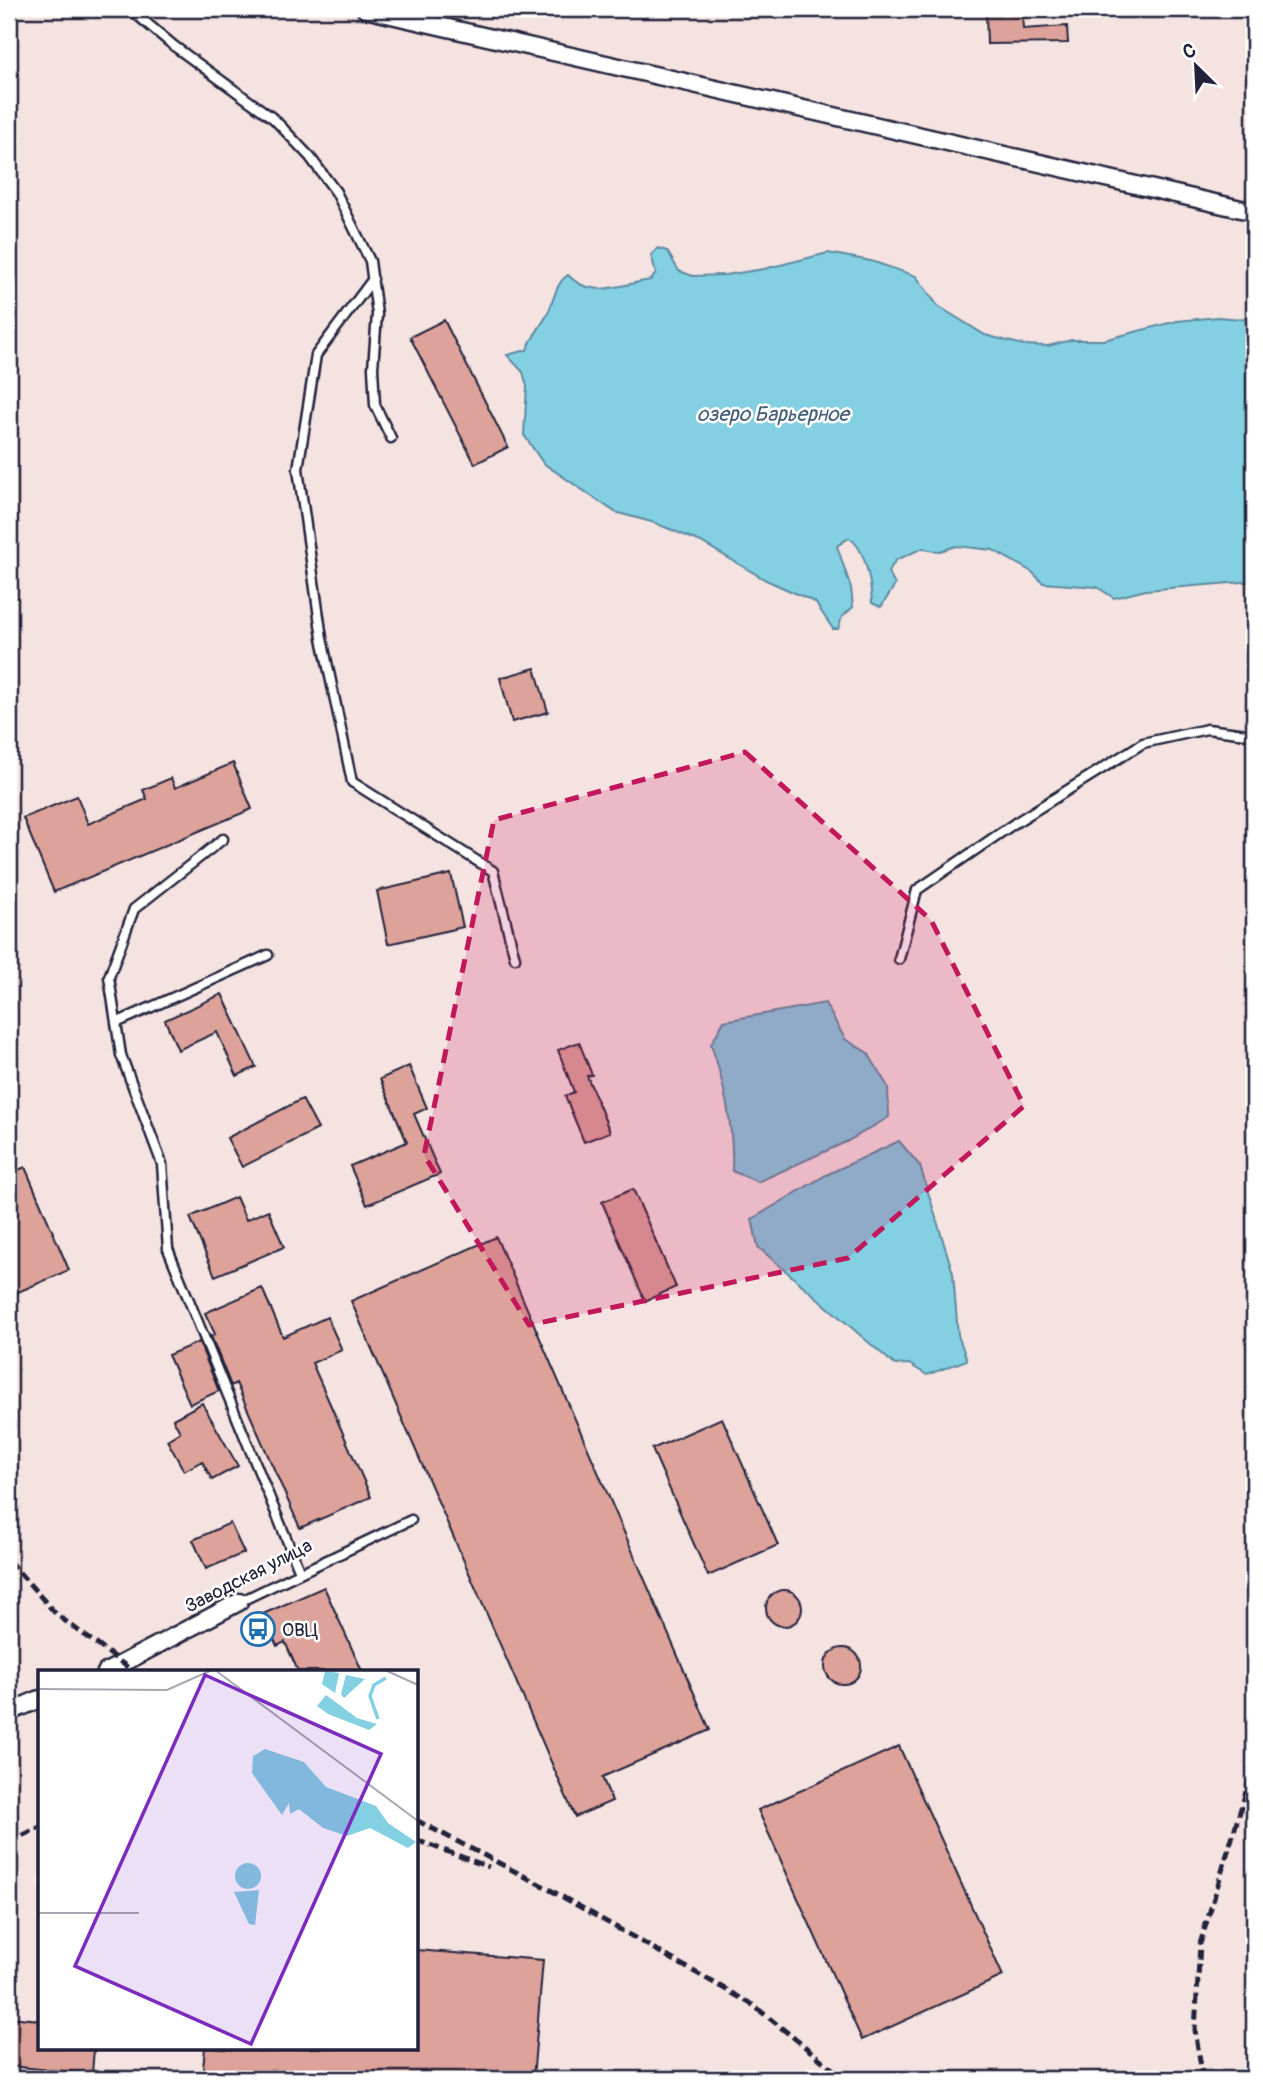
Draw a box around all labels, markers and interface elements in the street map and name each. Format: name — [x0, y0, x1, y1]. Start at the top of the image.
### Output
north arrow — [1162, 32, 1232, 102]
text: С — [1179, 38, 1200, 65]
water label: озеро Барьерное — [697, 401, 852, 428]
street label: Заводская улица — [181, 1533, 316, 1618]
bus stop icon: ОВЦ — [239, 1610, 277, 1648]
place label: ОВЦ — [282, 1618, 318, 1642]
inset map — [38, 1670, 418, 2050]

